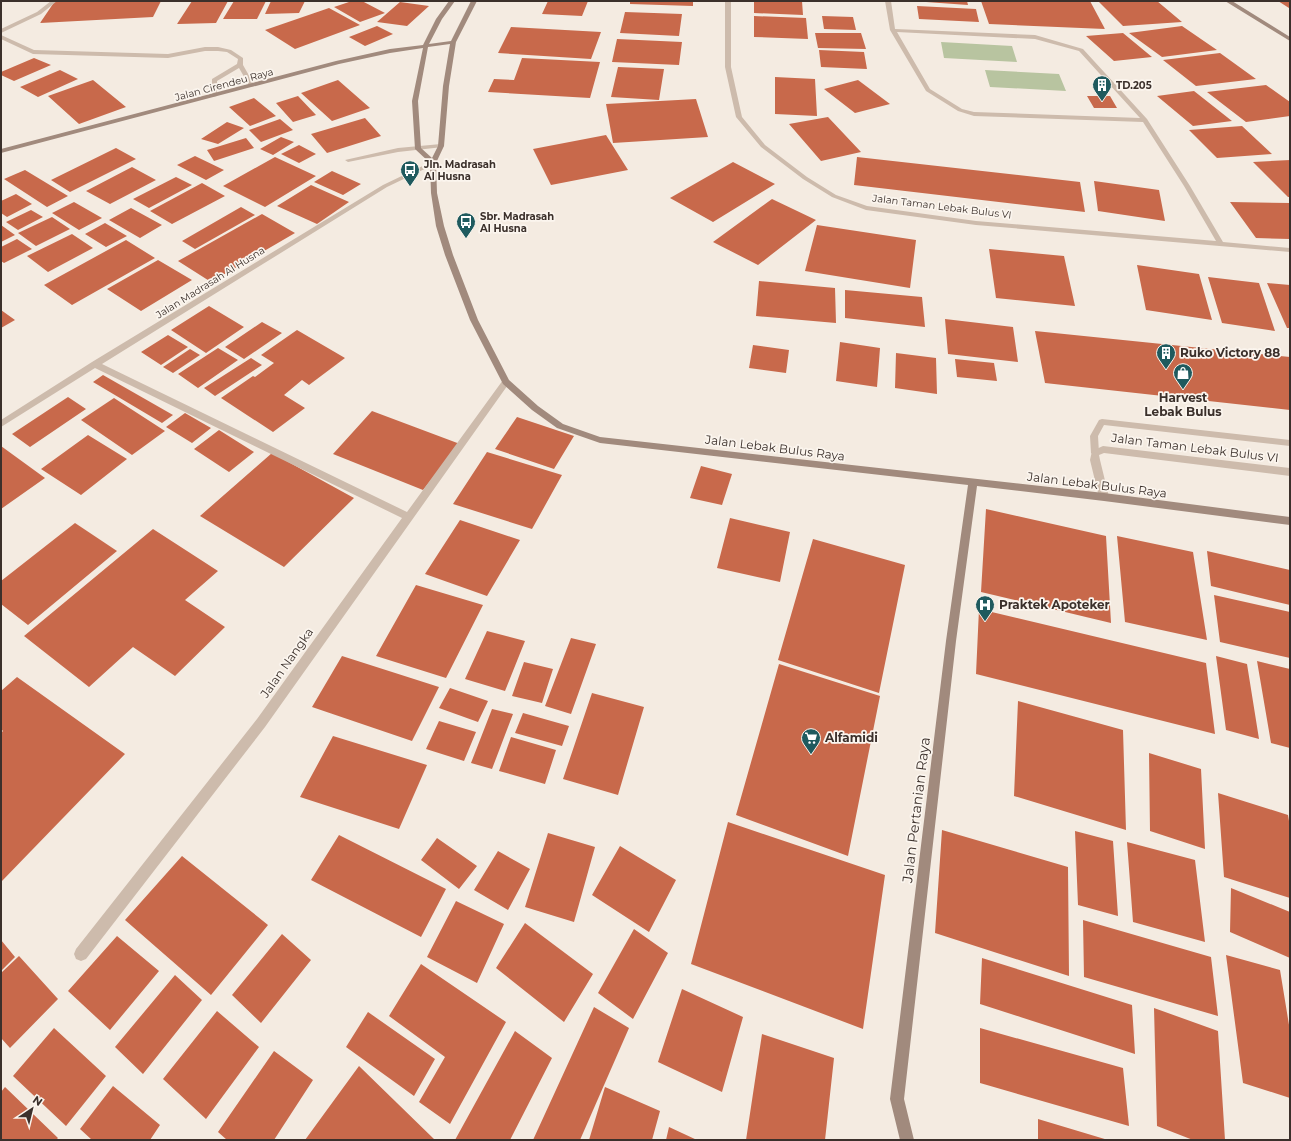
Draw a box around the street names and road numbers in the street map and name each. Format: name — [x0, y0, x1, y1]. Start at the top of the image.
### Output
street label: Jalan Cirendeu Raya — [172, 65, 275, 104]
street label: Jalan Taman Lebak Bulus VI — [871, 191, 1012, 221]
street label: Jalan Madrasah Al Husna — [153, 244, 267, 322]
street label: Jalan Taman Lebak Bulus VI — [1110, 430, 1279, 465]
street label: Jalan Lebak Bulus Raya — [703, 431, 846, 464]
street label: Jalan Lebak Bulus Raya — [1025, 468, 1168, 501]
street label: Jalan Nangka — [256, 625, 316, 701]
street label: Jalan Pertanian Raya — [898, 736, 934, 885]

